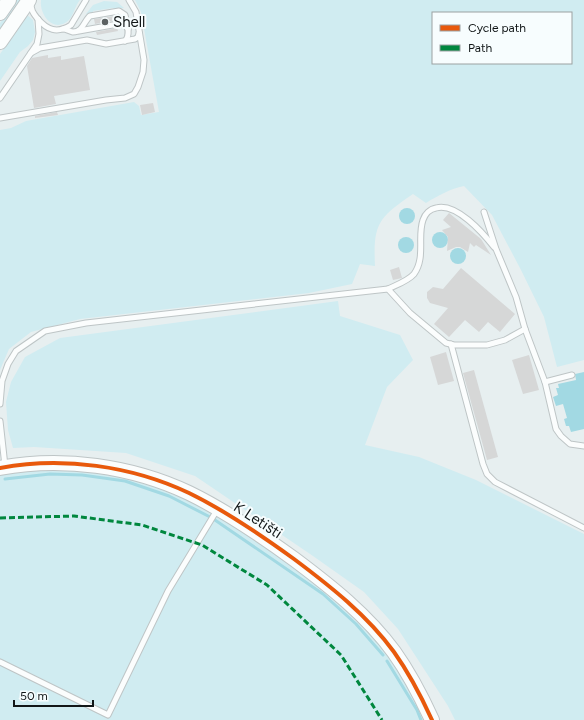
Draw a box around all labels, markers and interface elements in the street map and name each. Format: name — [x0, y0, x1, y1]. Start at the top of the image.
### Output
legend — [432, 12, 572, 64]
place label: Shell — [113, 13, 145, 31]
marker: Shell — [100, 17, 110, 27]
text: Cycle path — [468, 21, 526, 35]
text: Path — [468, 41, 492, 55]
street label: K Letišti — [230, 498, 286, 542]
scale bar — [14, 682, 93, 708]
text: 50 m — [20, 689, 48, 703]

